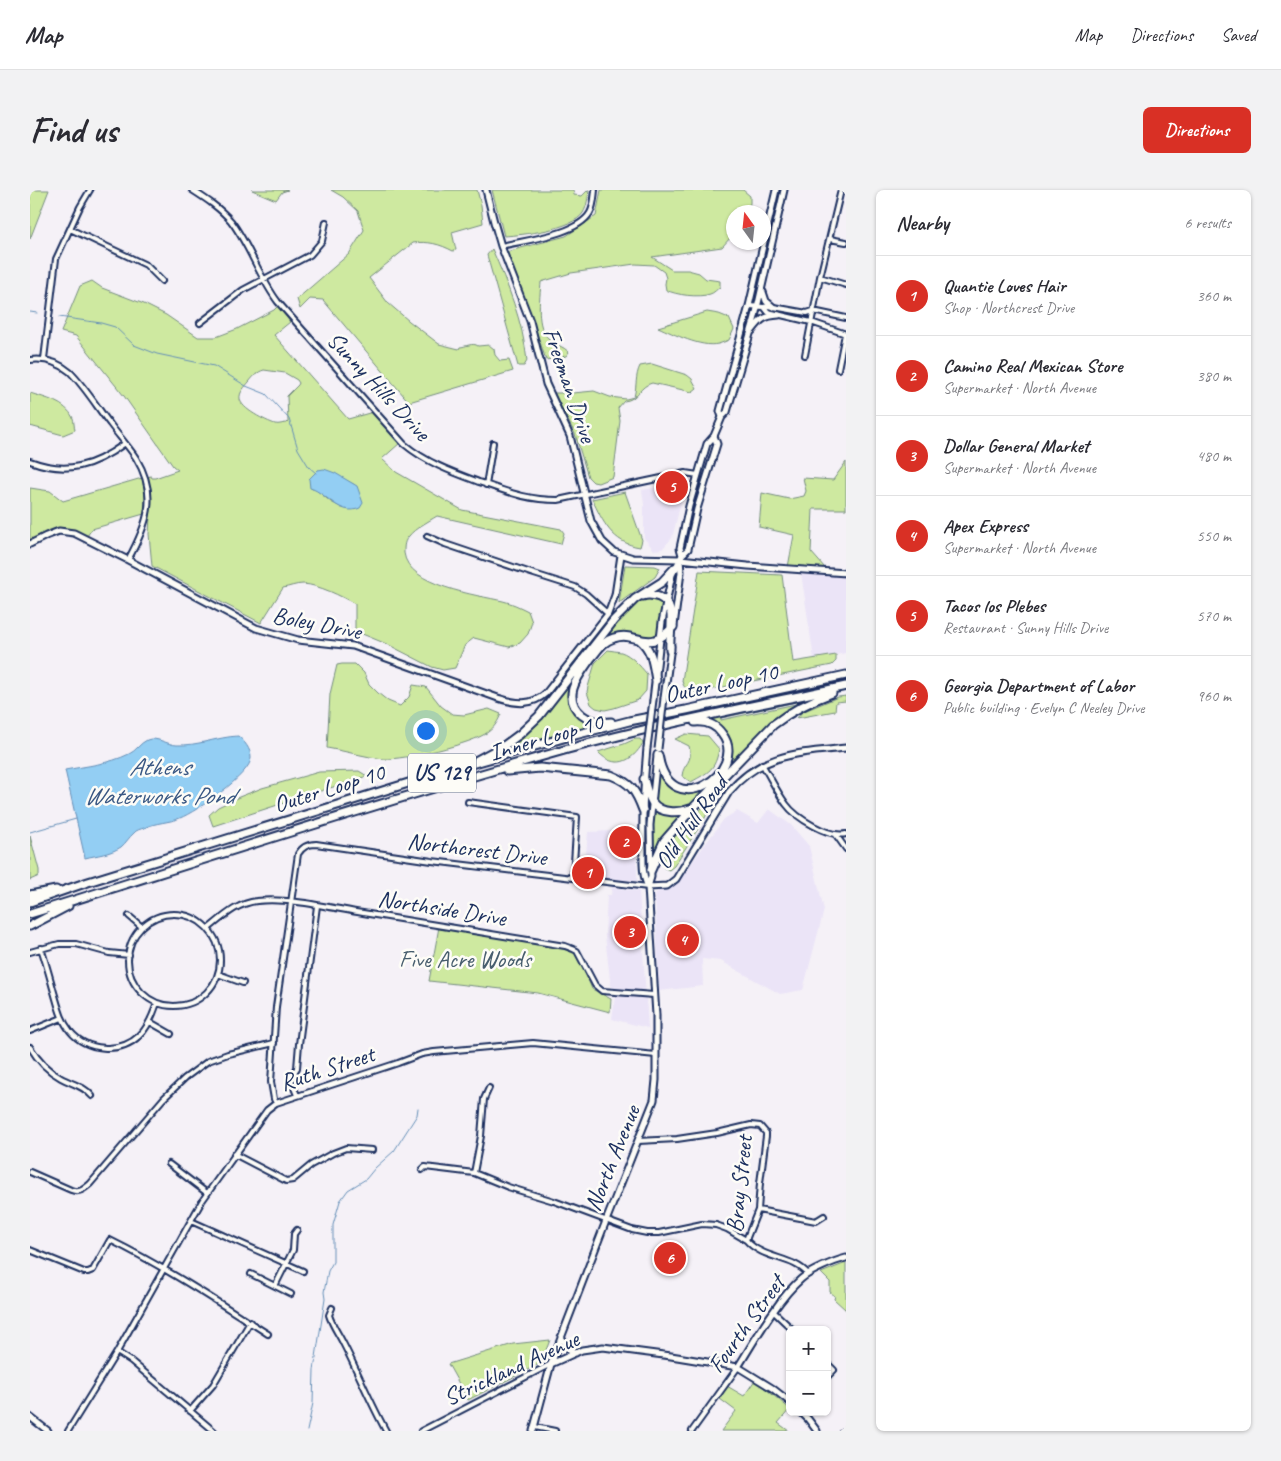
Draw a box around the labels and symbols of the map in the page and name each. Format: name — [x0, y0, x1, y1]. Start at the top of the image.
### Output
north arrow — [726, 205, 771, 250]
street label: Freeman Drive — [536, 324, 604, 448]
street label: Sunny Hills Drive — [321, 325, 439, 449]
pin: 5 — [656, 468, 688, 506]
street label: Boley Drive — [270, 600, 366, 647]
street label: Outer Loop 10 — [662, 656, 782, 710]
street label: Inner Loop 10 — [486, 706, 608, 768]
your location — [413, 718, 439, 744]
water label: Athens Waterworks Pond — [84, 751, 242, 812]
road number: US 129 — [408, 754, 476, 792]
street label: Outer Loop 10 — [270, 756, 390, 819]
street label: Old Hull Road — [648, 766, 736, 875]
pin: 2 — [609, 823, 641, 861]
street label: Northcrest Drive — [406, 826, 550, 873]
pin: 1 — [572, 854, 604, 892]
street label: Northside Drive — [376, 883, 510, 933]
pin: 3 — [614, 913, 646, 951]
pin: 4 — [667, 921, 699, 959]
park label: Five Acre Woods — [399, 944, 533, 974]
street label: Ruth Street — [276, 1038, 380, 1097]
street label: North Avenue — [577, 1099, 648, 1215]
street label: Bray Street — [719, 1132, 759, 1234]
pin: 6 — [654, 1239, 686, 1277]
street label: Fourth Street — [701, 1267, 793, 1379]
street label: Strickland Avenue — [439, 1323, 585, 1412]

